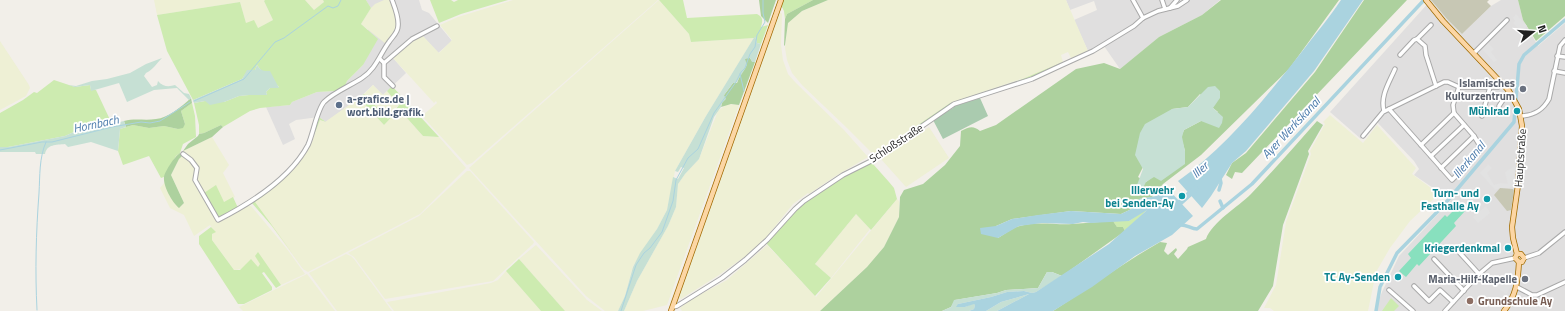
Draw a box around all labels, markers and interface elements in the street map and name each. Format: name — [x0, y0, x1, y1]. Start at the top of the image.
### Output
north arrow — [1513, 12, 1553, 52]
text: N — [1534, 23, 1551, 35]
place label: Islamisches Kulturzentrum — [1445, 75, 1515, 104]
marker: Islamisches Kulturzentrum — [1518, 84, 1528, 94]
place label: a-grafics.de | wort.bild.grafik. — [347, 91, 424, 120]
water label: Ayer Werkskanal — [1257, 91, 1325, 163]
marker: a-grafics.de | wort.bild.grafik. — [334, 100, 344, 110]
place label: Mühlrad — [1469, 103, 1509, 119]
marker: Mühlrad — [1512, 106, 1522, 116]
water label: Hornbach — [71, 109, 121, 138]
street label: Schloßstraße — [866, 119, 927, 166]
street label: Hauptstraße — [1510, 128, 1530, 188]
water label: Illerkanal — [1448, 136, 1491, 182]
water label: Iller — [1187, 155, 1214, 182]
place label: Illerwehr bei Senden-Ay — [1105, 182, 1174, 211]
place label: Turn- und Festhalle Ay — [1421, 185, 1479, 214]
marker: Illerwehr bei Senden-Ay — [1177, 191, 1187, 201]
marker: Turn- und Festhalle Ay — [1482, 194, 1492, 204]
place label: Kriegerdenkmal — [1424, 240, 1500, 256]
marker: Kriegerdenkmal — [1503, 243, 1513, 253]
place label: TC Ay-Senden — [1324, 269, 1390, 285]
place label: Maria-Hilf-Kapelle — [1428, 271, 1517, 287]
marker: TC Ay-Senden — [1393, 272, 1403, 282]
marker: Maria-Hilf-Kapelle — [1520, 274, 1530, 284]
place label: Grundschule Ay — [1478, 293, 1553, 309]
marker: Grundschule Ay — [1465, 296, 1475, 306]

